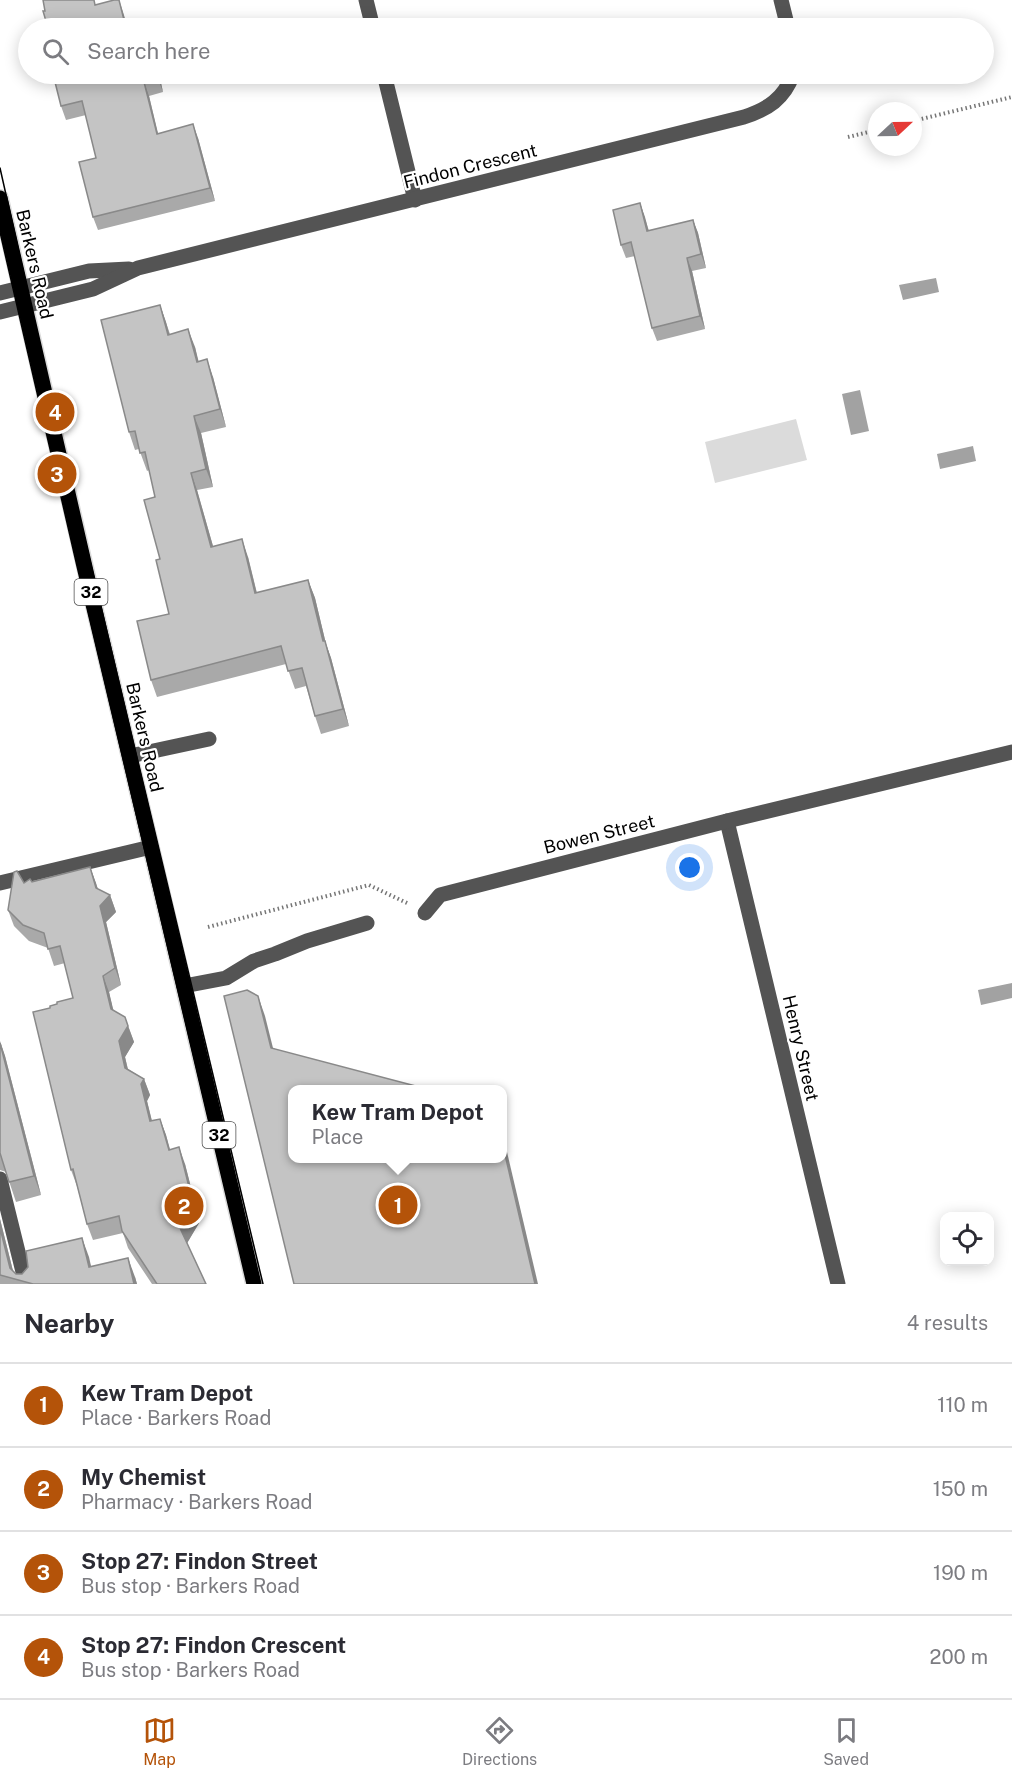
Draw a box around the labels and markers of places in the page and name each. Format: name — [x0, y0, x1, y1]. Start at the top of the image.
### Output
pin: 4 — [36, 390, 74, 434]
pin: 3 — [38, 452, 76, 496]
pin: 1 — [378, 1182, 418, 1228]
pin: 2 — [164, 1184, 204, 1228]

